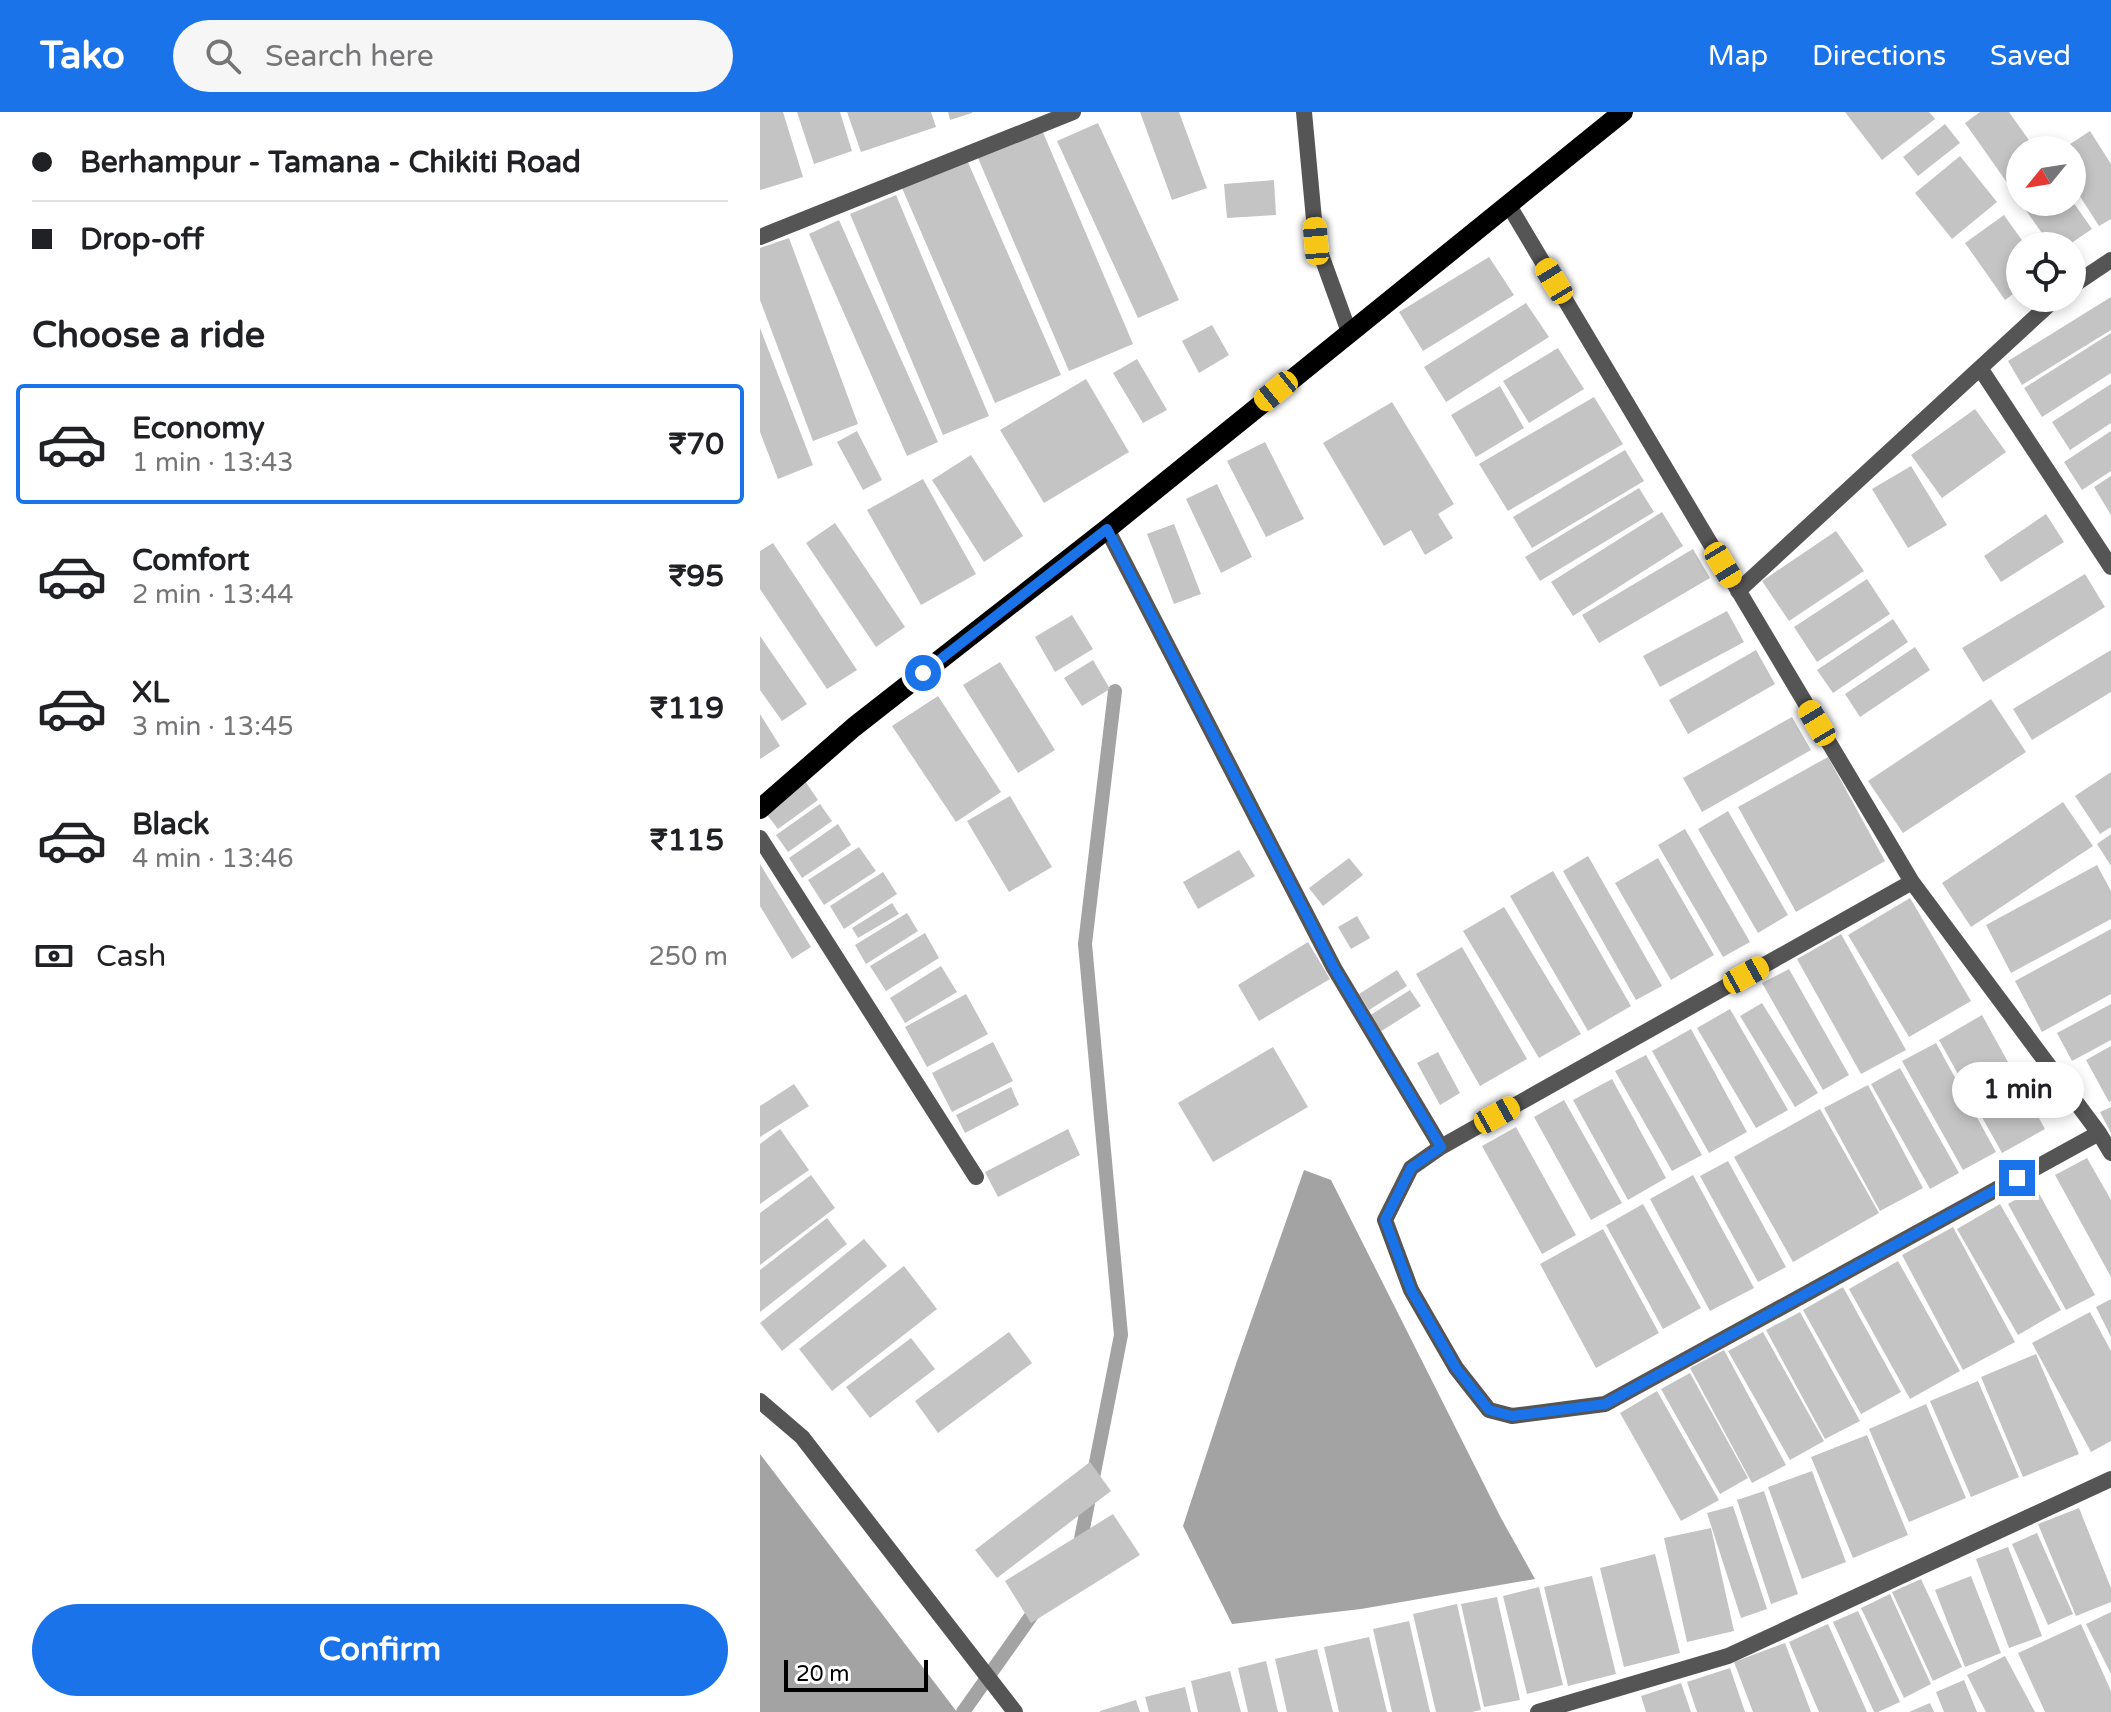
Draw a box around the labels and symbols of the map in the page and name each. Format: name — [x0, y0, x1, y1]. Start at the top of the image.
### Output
north arrow — [2006, 136, 2086, 216]
car — [1302, 216, 1330, 266]
car — [1531, 254, 1577, 308]
car — [1250, 367, 1302, 415]
car — [1700, 538, 1746, 592]
route start — [905, 655, 941, 691]
car — [1794, 696, 1840, 750]
car — [1719, 953, 1773, 997]
callout: 1 min — [1951, 1062, 2083, 1118]
car — [1470, 1093, 1524, 1137]
route end — [1999, 1160, 2035, 1196]
scale bar — [784, 1656, 928, 1692]

